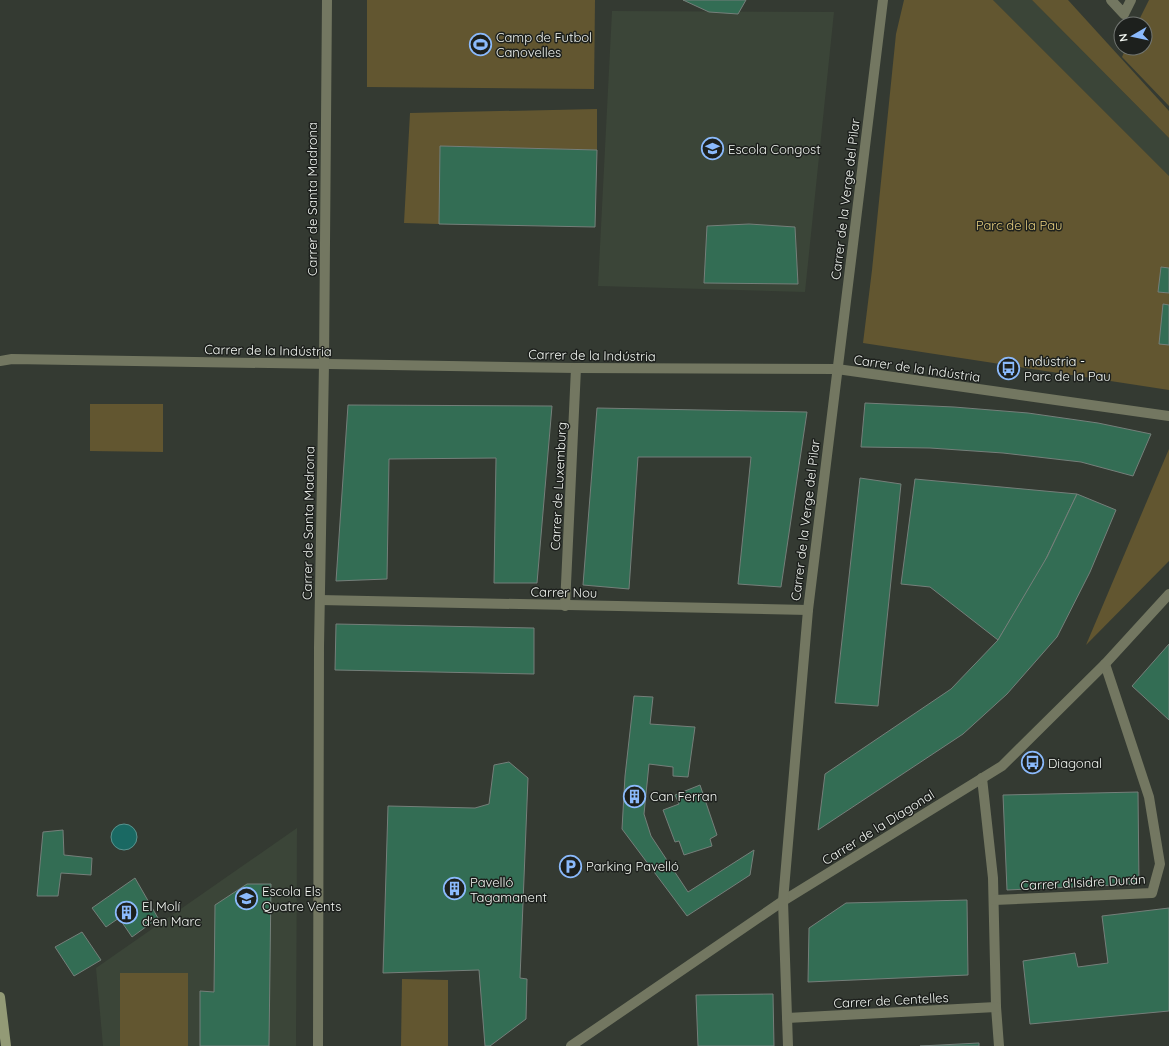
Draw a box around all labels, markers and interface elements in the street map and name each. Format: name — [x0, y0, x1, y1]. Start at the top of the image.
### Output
north arrow — [1113, 16, 1153, 56]
place label: Camp de Futbol Canovelles — [496, 29, 592, 60]
sports icon: Camp de Futbol Canovelles — [468, 31, 494, 57]
text: N — [1116, 32, 1131, 43]
street label: Carrer de la Verge del Pilar — [827, 117, 863, 281]
street label: Carrer de Santa Madrona — [304, 122, 320, 276]
school or university icon: Escola Congost — [699, 136, 725, 162]
place label: Escola Congost — [728, 141, 821, 157]
park label: Parc de la Pau — [976, 217, 1062, 233]
street label: Carrer de la Indústria — [204, 341, 332, 359]
street label: Carrer de la Indústria — [528, 346, 656, 364]
street label: Carrer de la Indústria — [853, 351, 981, 385]
place label: Indústria - Parc de la Pau — [1024, 353, 1111, 384]
bus stop icon: Indústria - Parc de la Pau — [996, 355, 1022, 381]
street label: Carrer de Luxemburg — [547, 421, 569, 551]
street label: Carrer de la Verge del Pilar — [787, 438, 823, 602]
street label: Carrer de Santa Madrona — [299, 446, 317, 600]
street label: Carrer Nou — [531, 583, 597, 601]
bus stop icon: Diagonal — [1020, 750, 1046, 776]
place label: Diagonal — [1048, 755, 1102, 771]
building icon: Can Ferran — [622, 783, 648, 809]
street label: Carrer de la Diagonal — [819, 786, 937, 868]
place label: Can Ferran — [650, 788, 717, 804]
parking icon: Parking Pavelló — [557, 853, 583, 879]
place label: Parking Pavelló — [586, 858, 679, 874]
street label: Carrer d'Isidre Durán — [1020, 871, 1146, 893]
place label: Pavelló Tagamanent — [470, 874, 547, 905]
building icon: Pavelló Tagamanent — [441, 876, 467, 902]
place label: Escola Els Quatre Vents — [262, 883, 341, 914]
school or university icon: Escola Els Quatre Vents — [234, 885, 260, 911]
place label: El Molí d'en Marc — [142, 898, 201, 929]
building icon: El Molí d'en Marc — [113, 900, 139, 926]
street label: Carrer de Centelles — [833, 989, 949, 1011]

